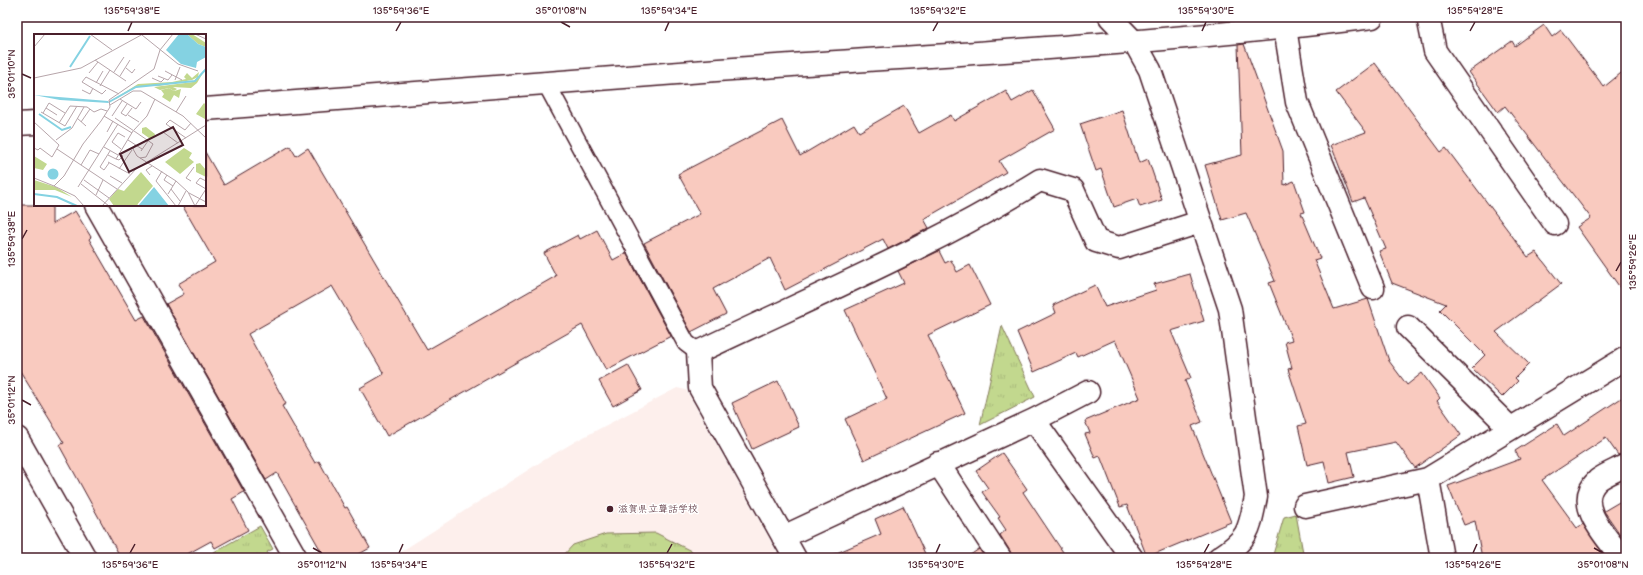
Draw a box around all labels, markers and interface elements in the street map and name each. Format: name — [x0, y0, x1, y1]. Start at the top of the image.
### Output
text: 135°59'38"E — [104, 5, 161, 17]
text: 135°59'36"E — [373, 5, 430, 17]
text: 35°01'08"N — [535, 5, 587, 17]
text: 135°59'34"E — [641, 5, 698, 17]
text: 135°59'32"E — [910, 5, 967, 17]
text: 135°59'30"E — [1178, 5, 1235, 17]
text: 135°59'28"E — [1447, 5, 1503, 17]
inset map — [34, 34, 206, 206]
text: 35°01'10"N — [6, 49, 18, 99]
text: 135°59'38"E — [6, 210, 18, 267]
text: 135°59'26"E — [1627, 233, 1639, 290]
text: 35°01'12"N — [6, 375, 18, 425]
place label: 滋賀県立聾話学校 — [618, 503, 698, 515]
marker: 滋賀県立聾話学校 — [605, 504, 615, 514]
text: 135°59'36"E — [102, 559, 159, 571]
text: 35°01'12"N — [297, 559, 347, 571]
text: 135°59'34"E — [371, 559, 428, 571]
text: 135°59'32"E — [639, 559, 696, 571]
text: 135°59'30"E — [908, 559, 965, 571]
text: 135°59'28"E — [1176, 559, 1232, 571]
text: 135°59'26"E — [1445, 559, 1502, 571]
text: 35°01'08"N — [1577, 559, 1629, 571]

